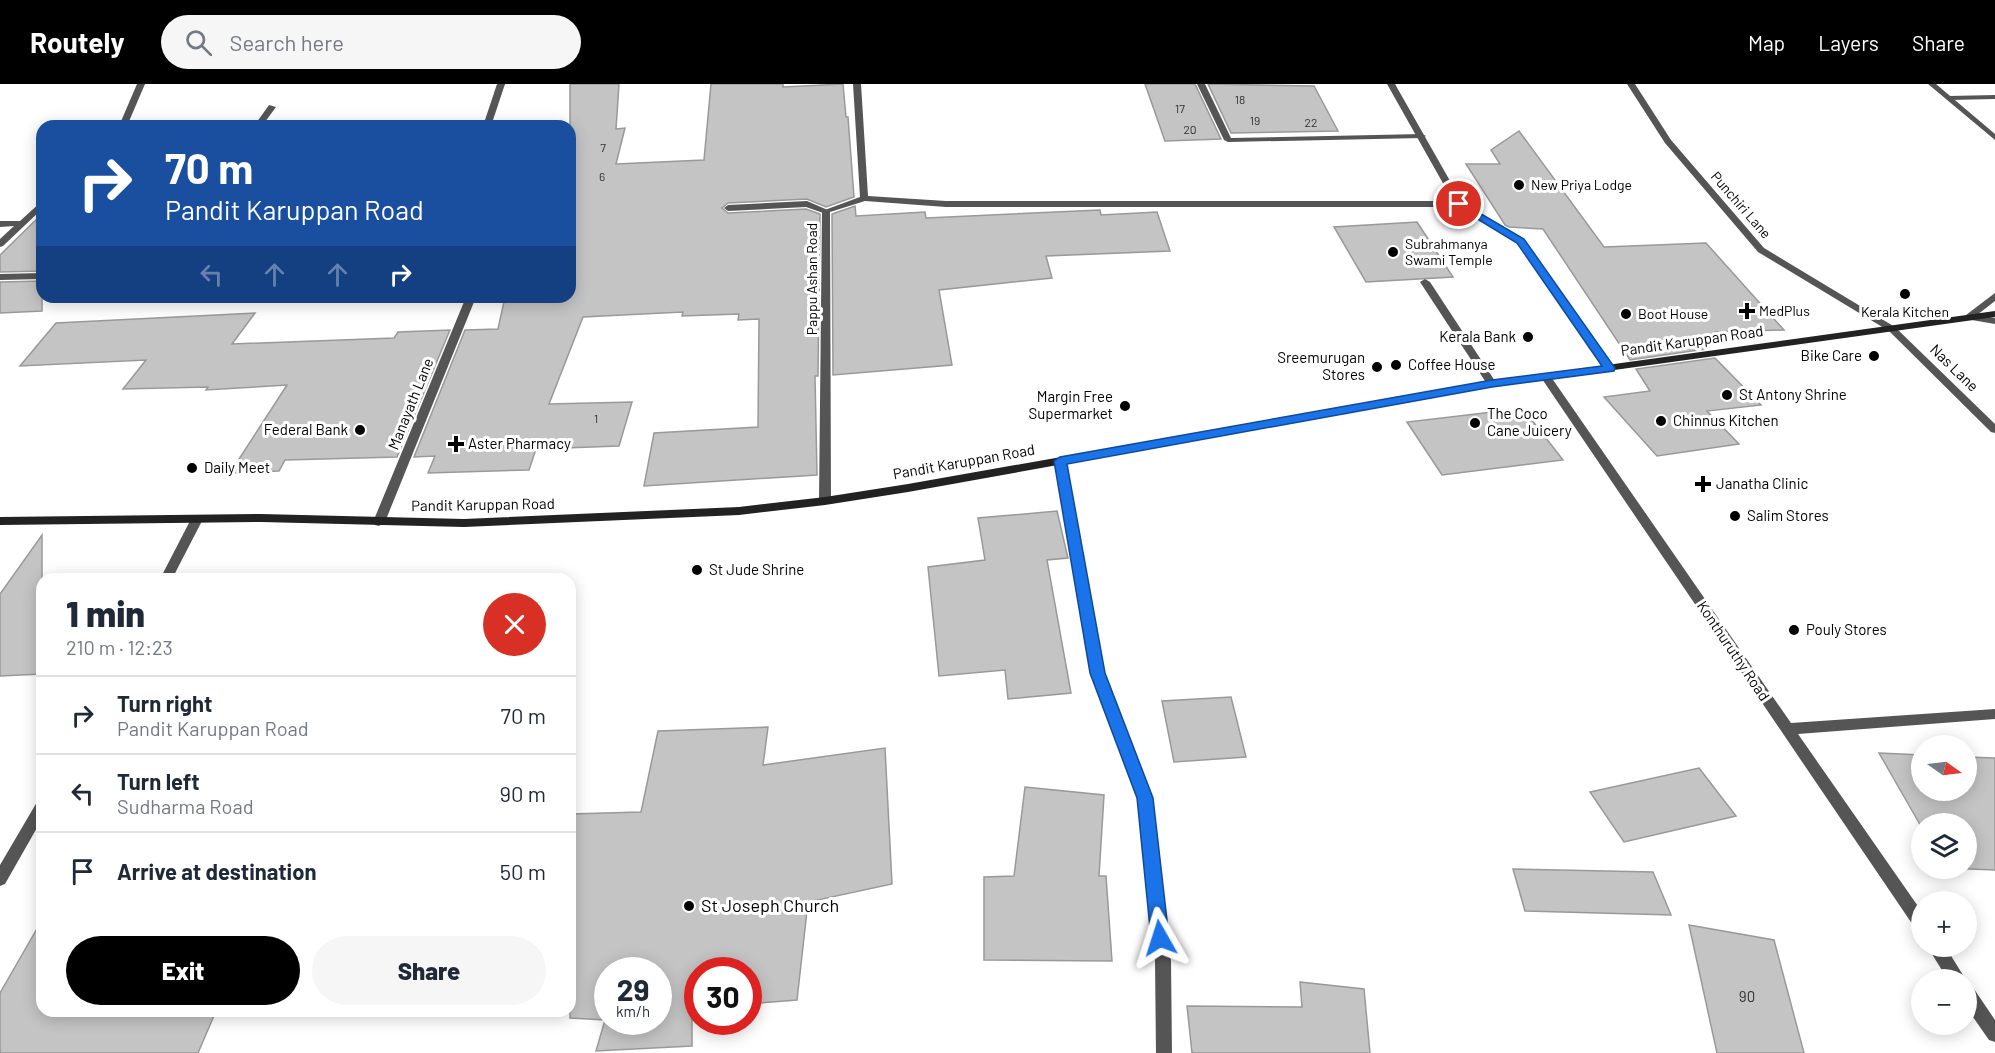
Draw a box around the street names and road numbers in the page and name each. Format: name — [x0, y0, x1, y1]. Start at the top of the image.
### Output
street label: Punchiri Lane — [1708, 168, 1775, 242]
street label: Pappu Ashan Road — [803, 223, 820, 335]
street label: Pandit Karuppan Road — [1619, 321, 1764, 359]
street label: Nas Lane — [1927, 340, 1983, 395]
street label: Manayath Lane — [384, 355, 437, 452]
street label: Pandit Karuppan Road — [891, 440, 1036, 482]
street label: Pandit Karuppan Road — [411, 494, 555, 514]
street label: Konthuruthy Road — [1694, 597, 1774, 704]

